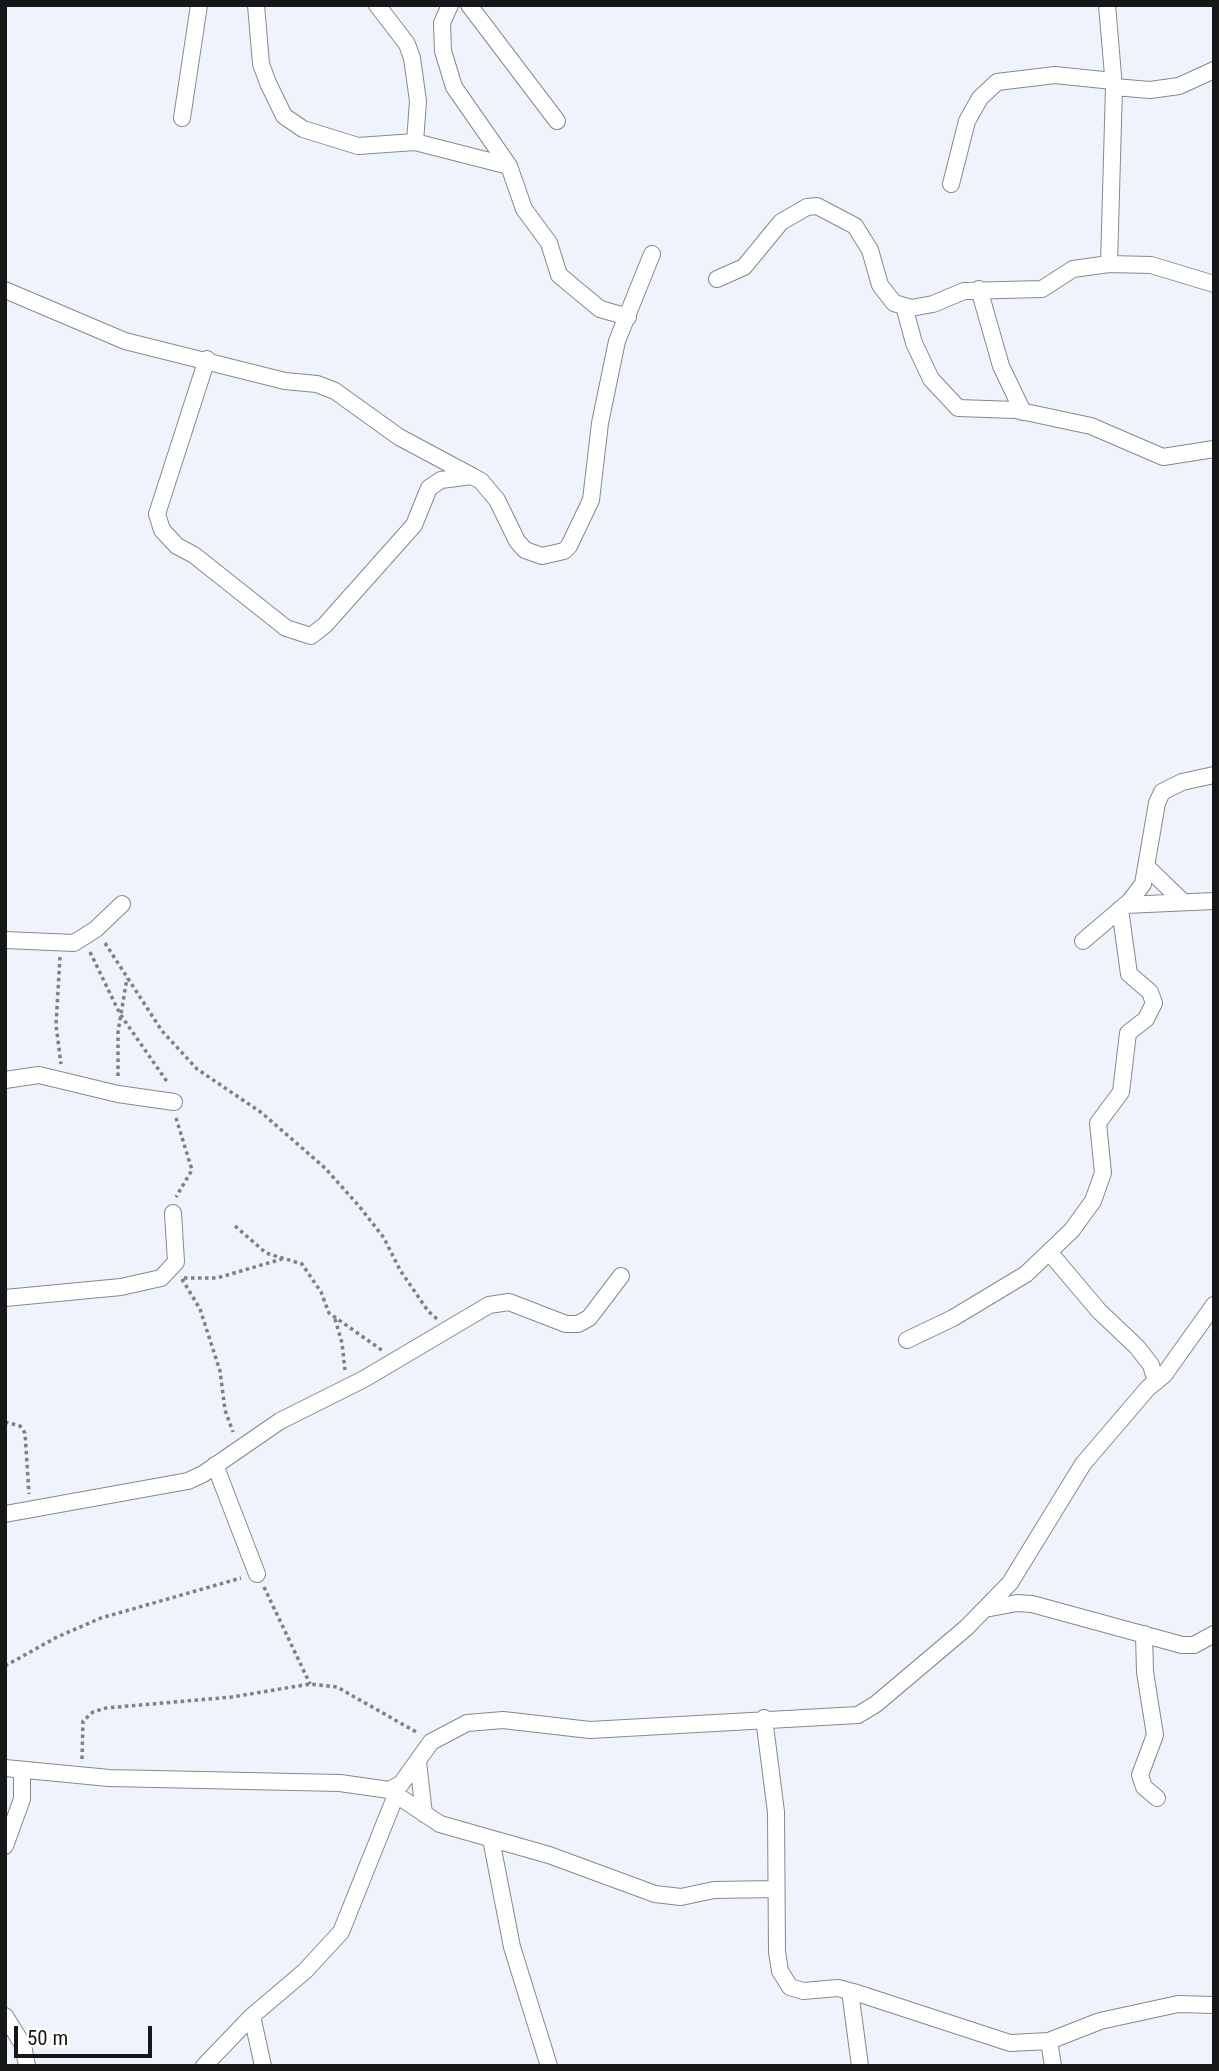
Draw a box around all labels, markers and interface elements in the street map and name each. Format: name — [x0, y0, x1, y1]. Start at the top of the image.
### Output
scale bar — [18, 2011, 156, 2056]
text: 50 m — [27, 2026, 68, 2050]

